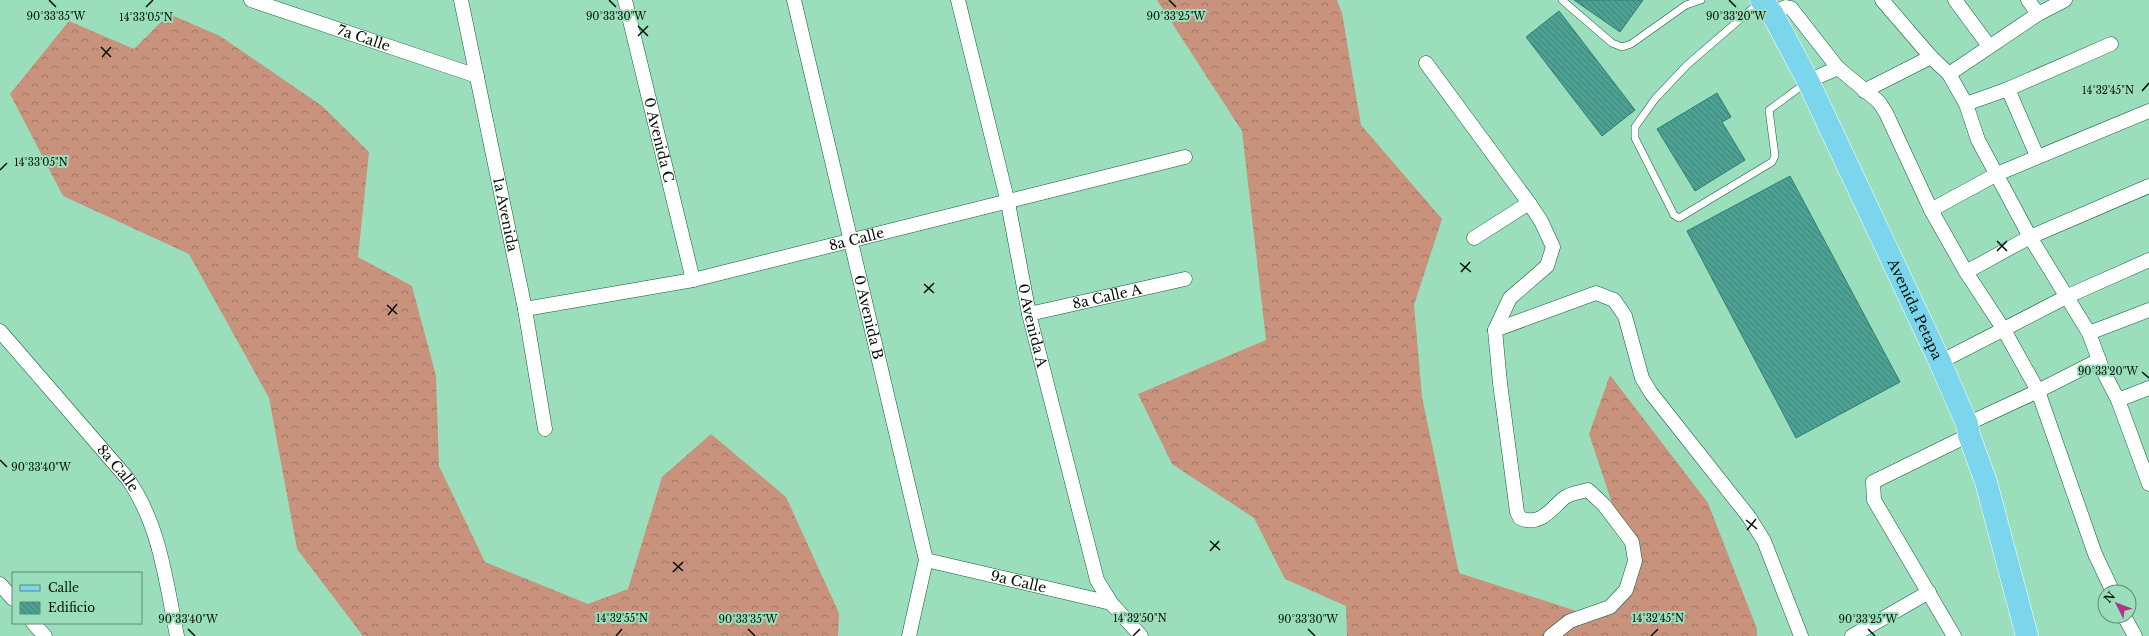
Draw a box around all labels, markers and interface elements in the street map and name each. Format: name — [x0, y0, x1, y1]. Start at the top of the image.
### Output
text: 90°33'35"W — [27, 10, 86, 23]
text: 90°33'30"W — [586, 10, 646, 23]
text: 90°33'25"W — [1147, 10, 1206, 23]
text: 90°33'20"W — [1706, 10, 1766, 23]
text: 14°33'05"N — [119, 11, 173, 24]
street label: 7a Calle — [335, 21, 393, 55]
text: 14°32'45"N — [2082, 84, 2134, 97]
street label: 0 Avenida C — [640, 96, 678, 184]
text: 14°33'05"N — [14, 156, 68, 169]
street label: 1a Avenida — [489, 176, 522, 253]
street label: 8a Calle — [827, 224, 886, 255]
street label: Avenida Petapa — [1883, 255, 1947, 363]
street label: 0 Avenida B — [850, 273, 887, 361]
street label: 8a Calle A — [1071, 280, 1144, 313]
street label: 0 Avenida A — [1014, 282, 1051, 369]
text: 90°33'20"W — [2078, 365, 2138, 378]
street label: 8a Calle — [93, 441, 143, 495]
text: 90°33'40"W — [11, 461, 71, 474]
street label: 9a Calle — [989, 566, 1048, 597]
legend — [12, 572, 142, 624]
text: Calle — [48, 580, 79, 595]
north arrow — [2097, 584, 2137, 624]
text: N — [2101, 588, 2119, 606]
text: Edificio — [48, 600, 95, 615]
text: 14°32'55"N — [596, 612, 648, 625]
text: 14°32'50"N — [1113, 612, 1167, 625]
text: 14°32'45"N — [1632, 612, 1684, 625]
text: 90°33'40"W — [158, 613, 218, 626]
text: 90°33'35"W — [719, 613, 778, 626]
text: 90°33'30"W — [1278, 613, 1338, 626]
text: 90°33'25"W — [1839, 613, 1898, 626]

